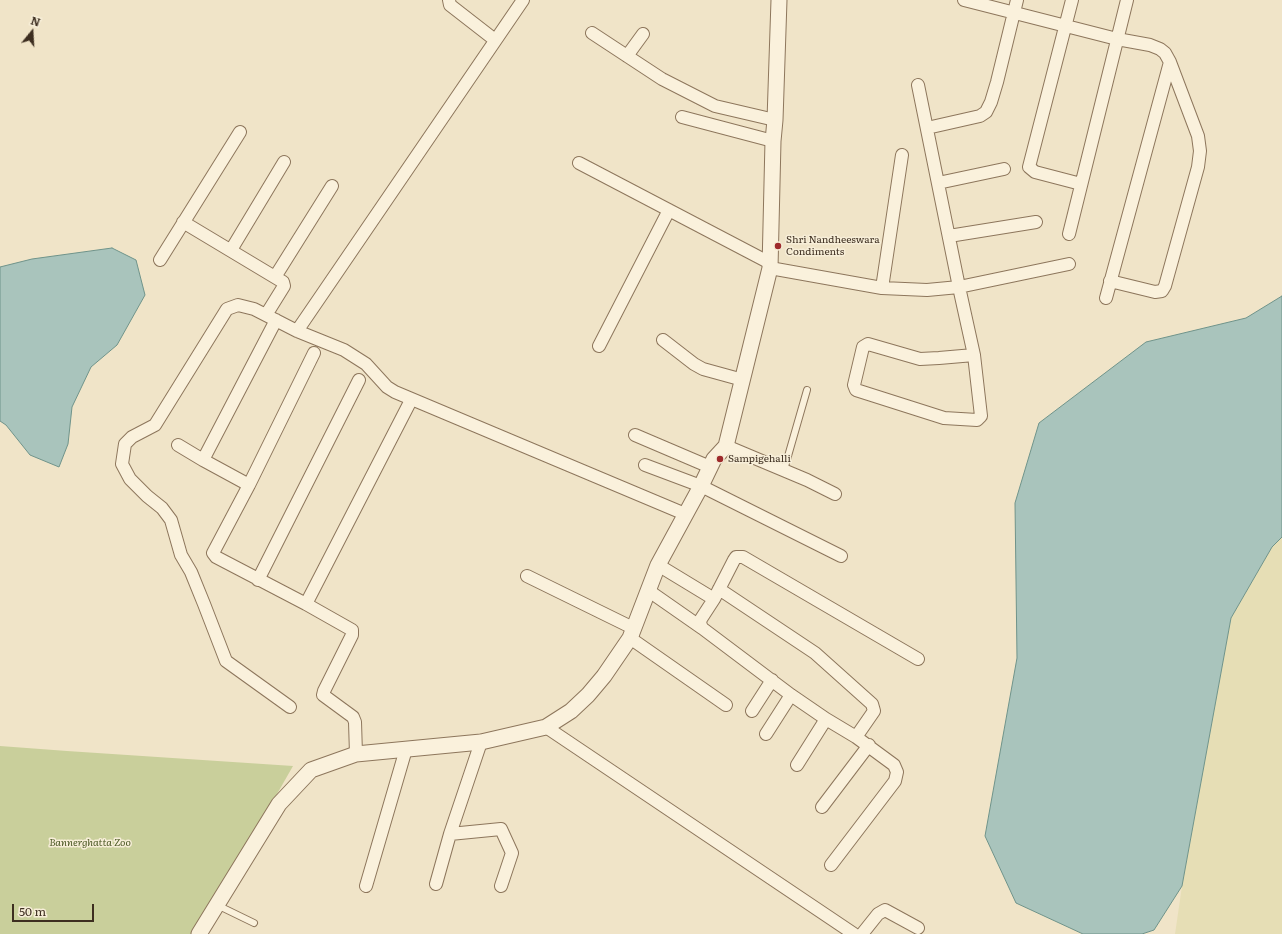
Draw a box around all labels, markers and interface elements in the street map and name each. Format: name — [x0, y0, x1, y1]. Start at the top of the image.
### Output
north arrow — [12, 12, 52, 52]
text: N — [29, 12, 43, 30]
place label: Shri Nandheeswara Condiments — [786, 234, 880, 258]
marker: Shri Nandheeswara Condiments — [773, 241, 783, 251]
place label: Sampigehalli — [728, 453, 791, 465]
marker: Sampigehalli — [715, 454, 725, 464]
park label: Bannerghatta Zoo — [49, 837, 131, 849]
scale bar — [14, 896, 96, 922]
text: 50 m — [19, 902, 46, 920]

